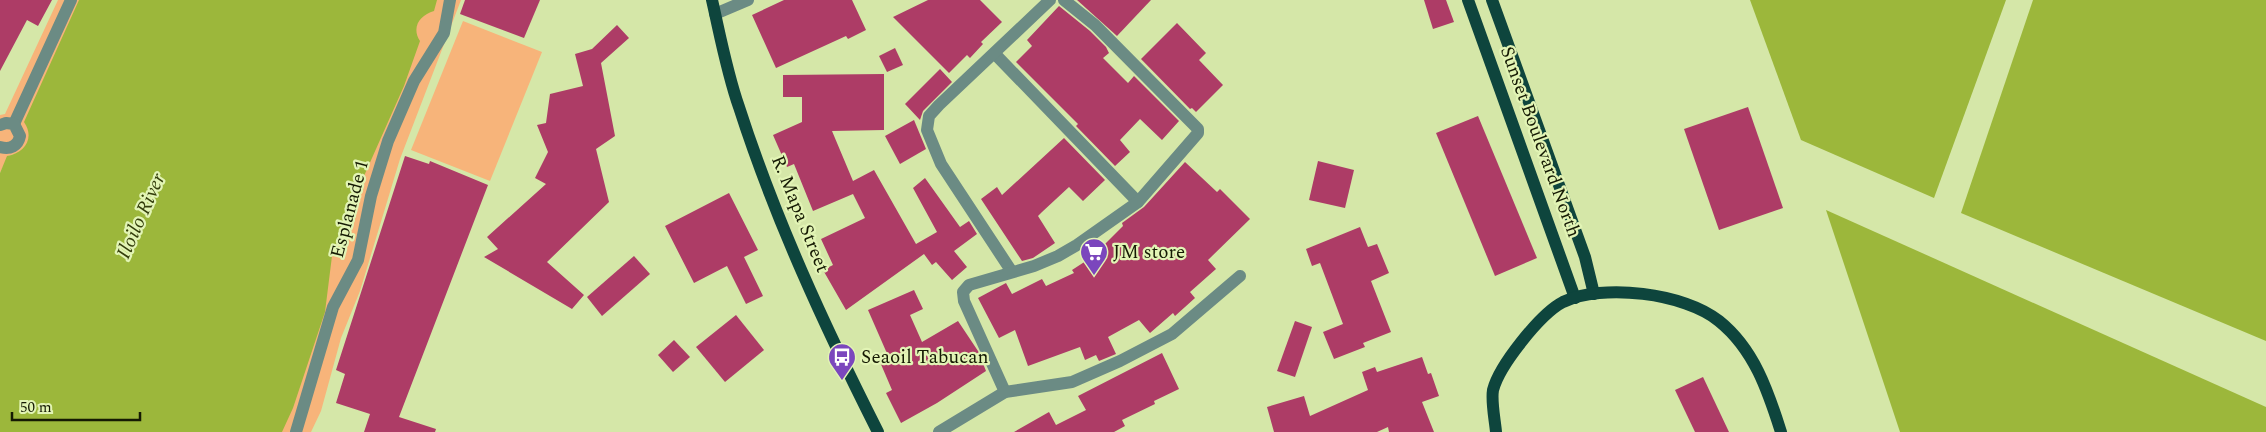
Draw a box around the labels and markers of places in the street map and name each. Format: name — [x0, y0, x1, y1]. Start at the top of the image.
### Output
supermarket icon: JM store — [1079, 237, 1109, 276]
place label: JM store — [1113, 238, 1185, 267]
bus stop icon: Seaoil Tabucan — [827, 342, 857, 381]
place label: Seaoil Tabucan — [861, 343, 989, 372]

